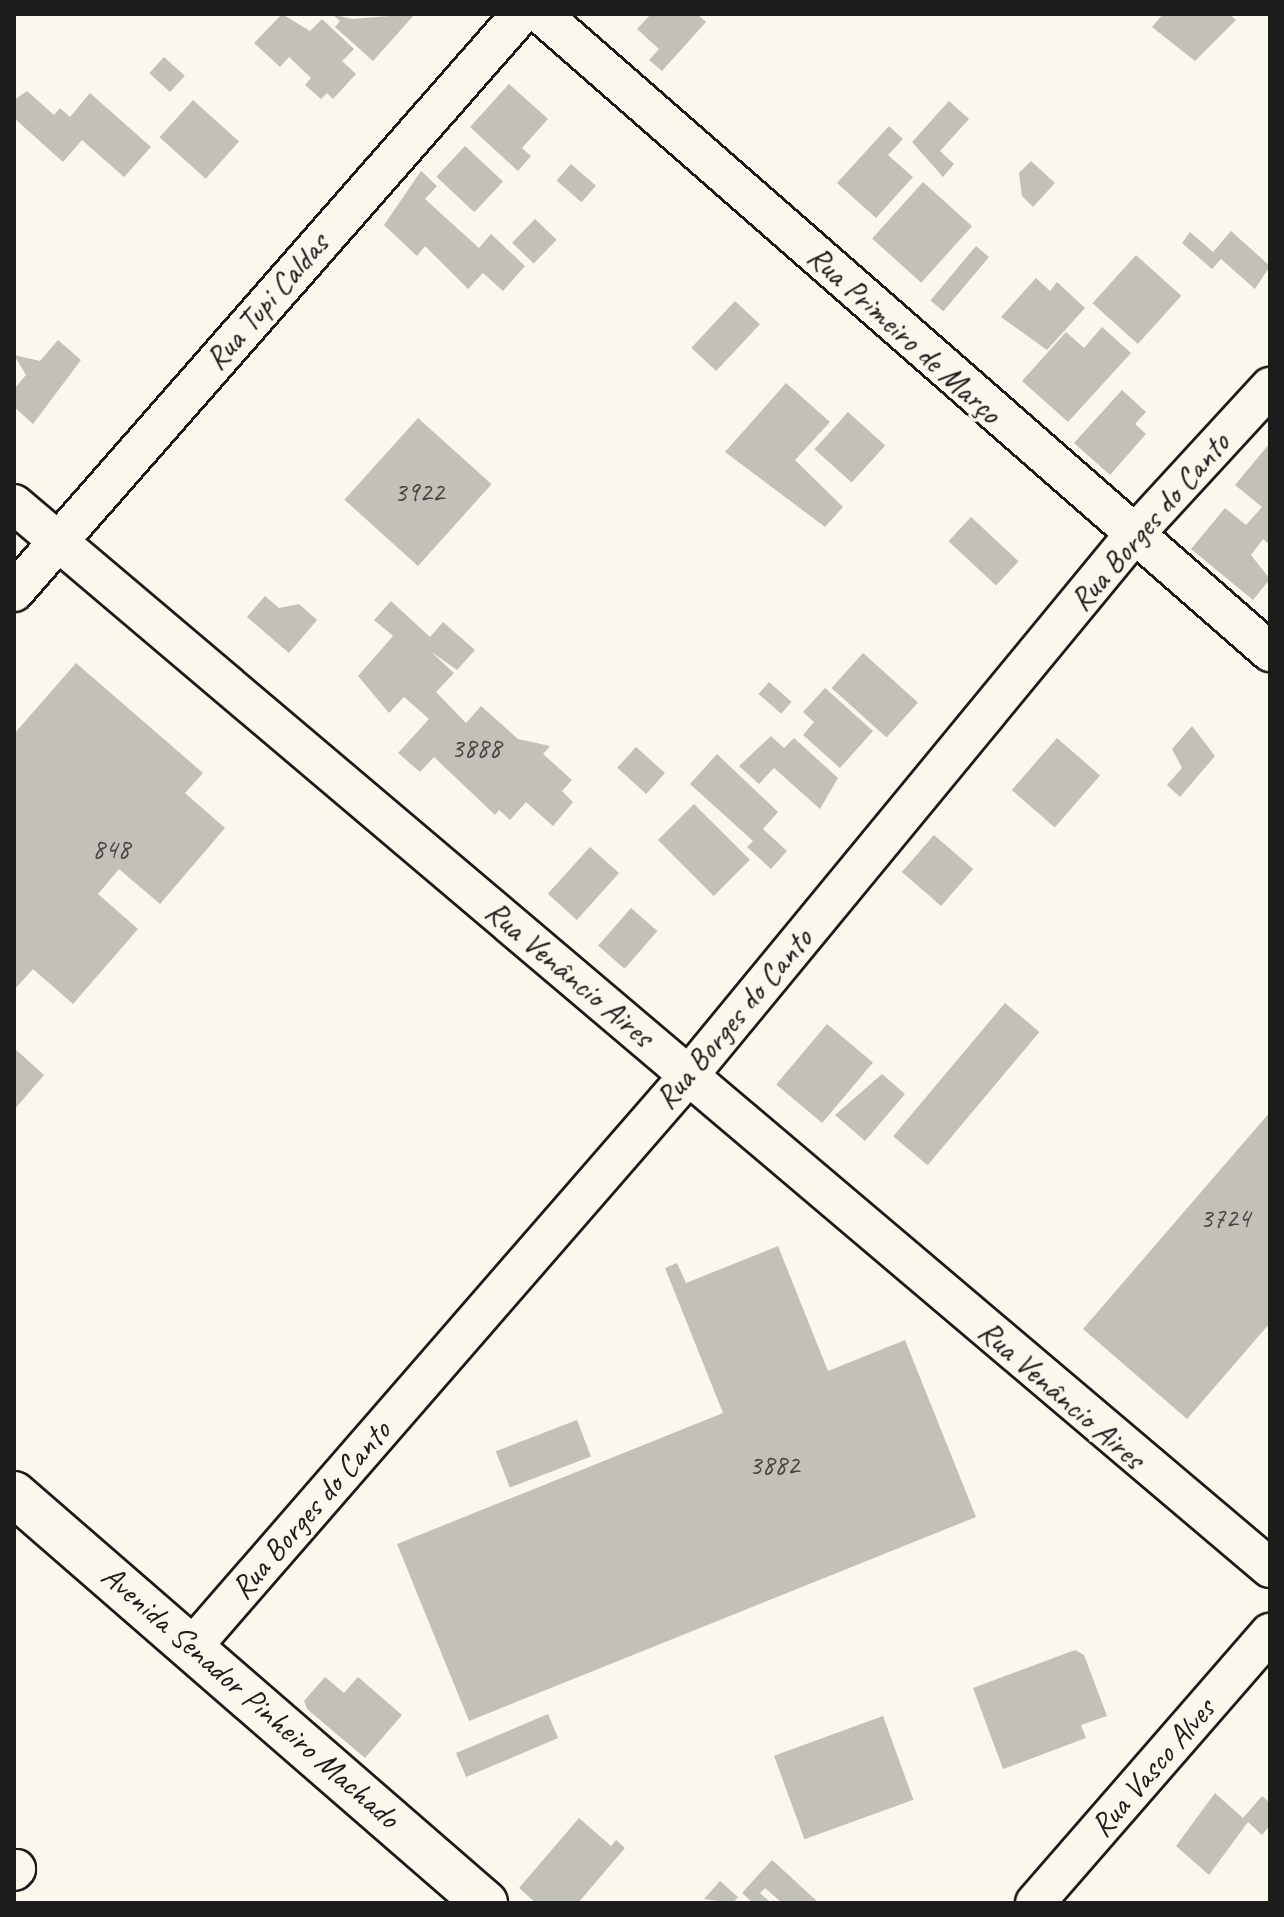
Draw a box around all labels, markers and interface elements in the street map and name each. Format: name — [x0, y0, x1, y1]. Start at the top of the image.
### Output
street label: Rua Tupi Caldas — [197, 226, 337, 378]
street label: Rua Primeiro de Março — [798, 237, 1010, 433]
street label: Rua Borges do Canto — [1062, 424, 1238, 620]
house number: 3922 — [394, 475, 444, 509]
house number: 3888 — [451, 731, 501, 765]
house number: 848 — [92, 832, 130, 866]
street label: Rua Venâncio Aires — [477, 893, 661, 1055]
street label: Rua Borges do Canto — [647, 920, 821, 1118]
house number: 3724 — [1200, 1201, 1250, 1235]
street label: Rua Venâncio Aires — [970, 1312, 1152, 1478]
street label: Rua Borges do Canto — [223, 1412, 399, 1608]
house number: 3882 — [749, 1448, 799, 1482]
street label: Avenida Senador Pinheiro Machado — [93, 1557, 407, 1837]
street label: Rua Vasco Alves — [1082, 1691, 1224, 1845]

